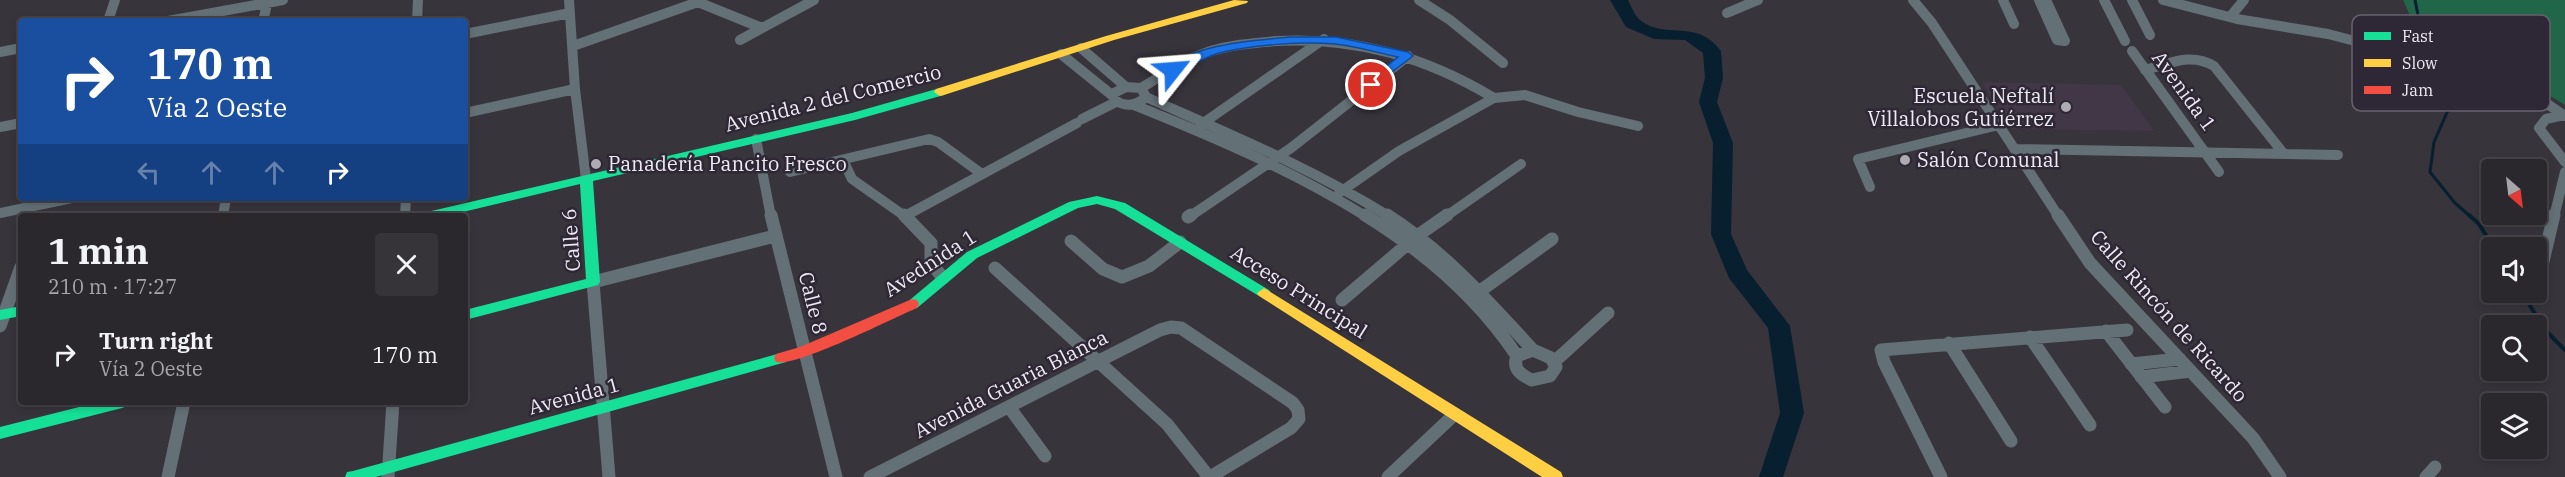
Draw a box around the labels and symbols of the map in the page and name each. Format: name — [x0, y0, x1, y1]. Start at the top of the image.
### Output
legend — [2352, 15, 2550, 111]
text: Fast — [2402, 26, 2434, 46]
position arrow — [1141, 38, 1205, 102]
street label: Avenida 1 — [2146, 45, 2223, 136]
text: Slow — [2402, 53, 2438, 73]
street label: Avenida 2 del Comercio — [722, 58, 944, 137]
pin — [1345, 59, 1396, 110]
text: Jam — [2402, 80, 2433, 100]
place label: Escuela Neftalí Villalobos Gutiérrez — [1867, 82, 2054, 132]
marker: Escuela Neftalí Villalobos Gutiérrez — [2059, 100, 2073, 114]
place label: Salón Comunal — [1917, 146, 2060, 173]
place label: Panadería Pancito Fresco — [608, 150, 847, 177]
marker: Salón Comunal — [1898, 153, 1912, 167]
marker: Panadería Pancito Fresco — [589, 157, 603, 171]
north arrow — [2481, 159, 2547, 225]
street label: Calle 6 — [555, 208, 586, 272]
street label: Avednida 1 — [878, 223, 981, 303]
street label: Calle Rincón de Ricardo — [2085, 224, 2254, 408]
street label: Acceso Principal — [1226, 239, 1373, 344]
street label: Calle 8 — [793, 269, 834, 337]
street label: Avenida Guaria Blanca — [909, 323, 1112, 444]
street label: Avenida 1 — [525, 370, 622, 421]

